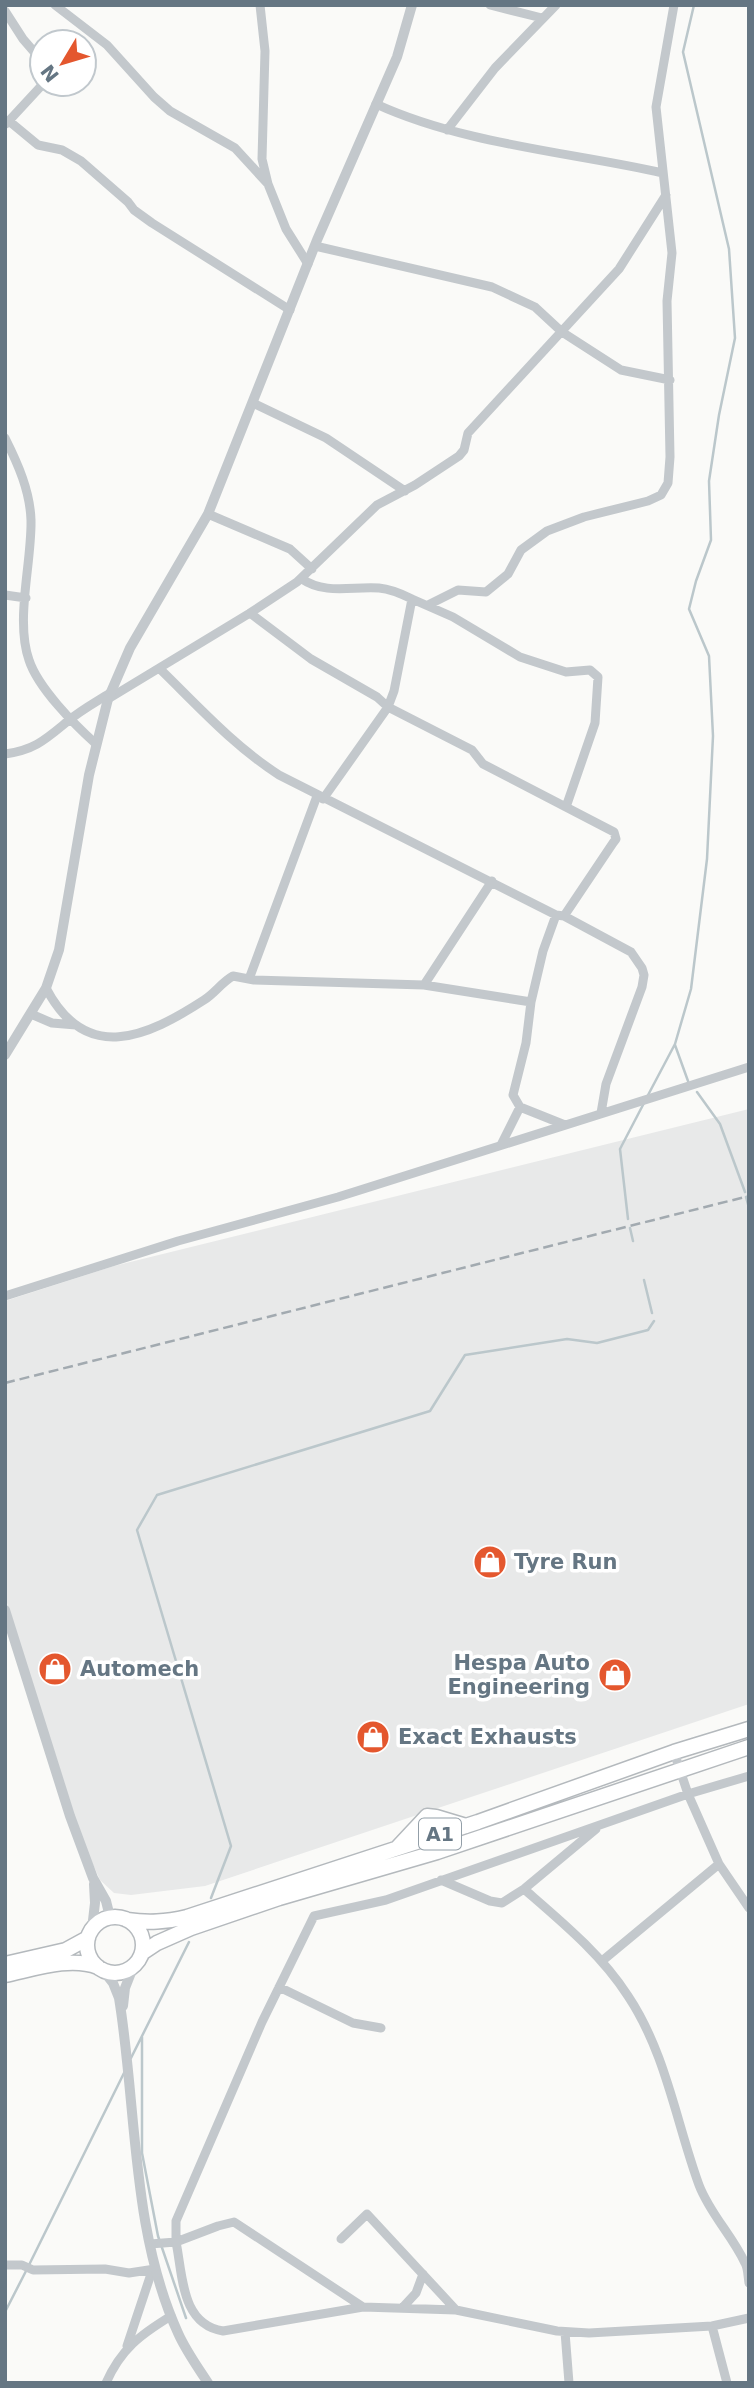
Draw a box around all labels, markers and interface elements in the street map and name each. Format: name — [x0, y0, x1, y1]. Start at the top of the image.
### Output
north arrow — [28, 28, 98, 98]
text: N — [36, 60, 63, 87]
shop icon: Tyre Run — [471, 1543, 509, 1581]
place label: Tyre Run — [514, 1550, 618, 1574]
shop icon: Automech — [36, 1650, 74, 1688]
place label: Hespa Auto Engineering — [448, 1651, 590, 1699]
shop icon: Hespa Auto Engineering — [596, 1656, 634, 1694]
place label: Automech — [80, 1657, 199, 1681]
shop icon: Exact Exhausts — [354, 1718, 392, 1756]
place label: Exact Exhausts — [398, 1725, 577, 1749]
road number: A1 — [419, 1818, 461, 1850]

